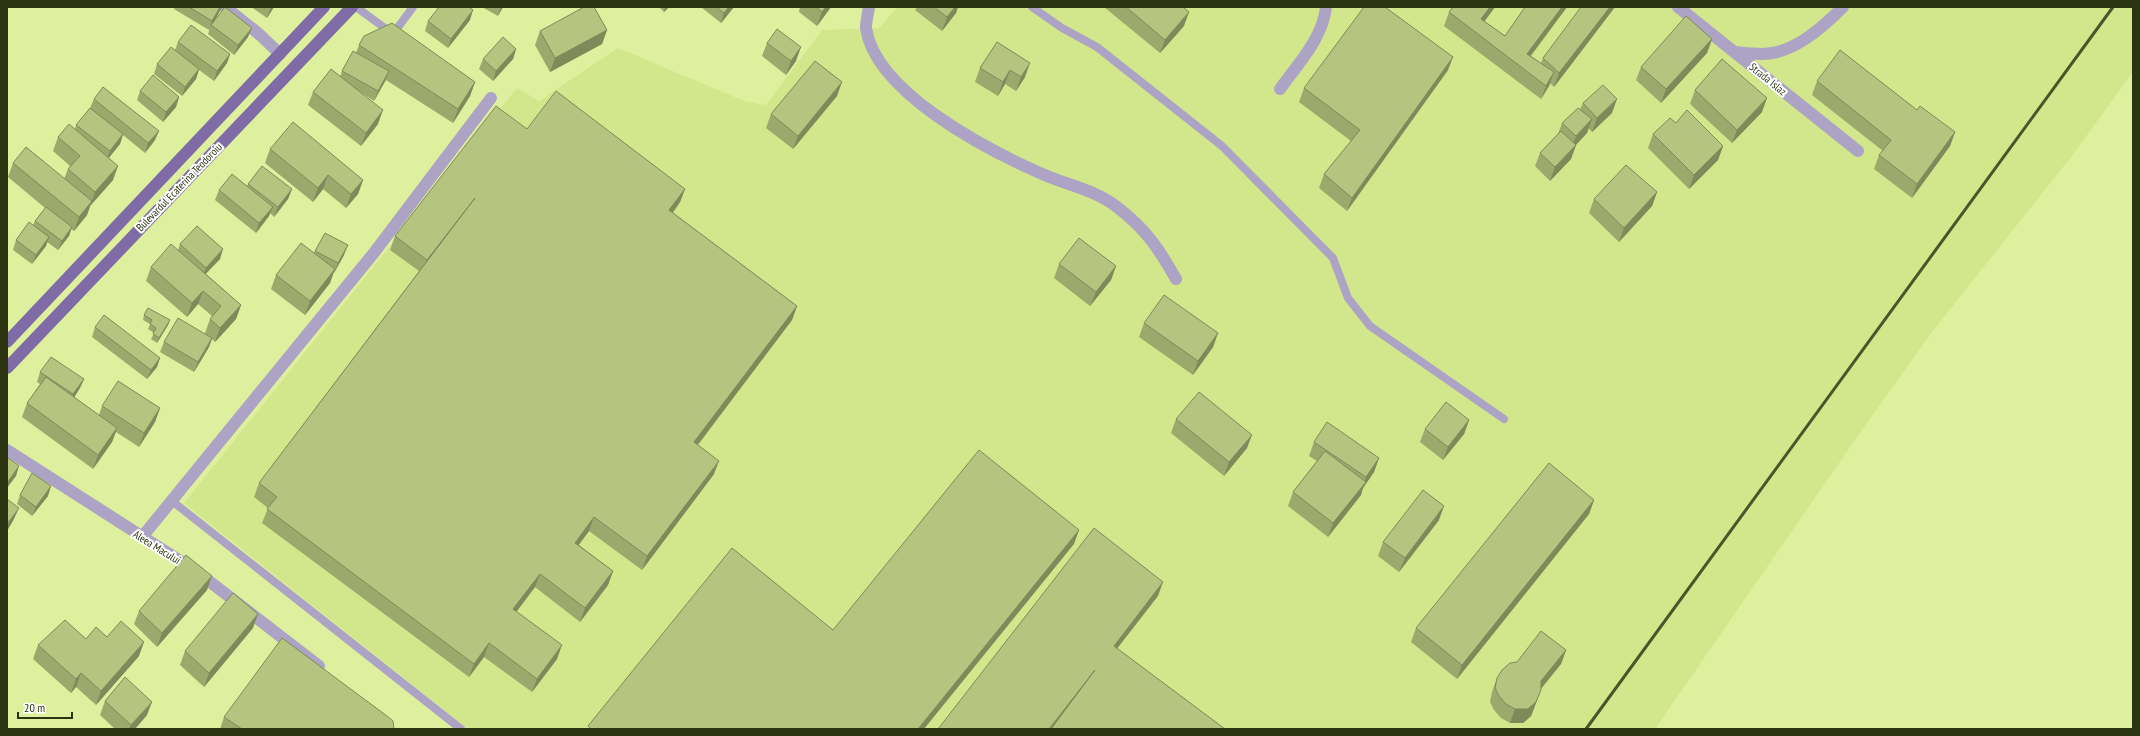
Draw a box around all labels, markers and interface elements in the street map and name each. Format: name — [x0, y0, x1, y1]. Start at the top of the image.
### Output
street label: Strada Islaz — [1747, 60, 1789, 98]
street label: Bulevardul Ecaterina Teodoroiu — [133, 140, 225, 234]
street label: Aleea Macului — [131, 527, 183, 567]
scale bar — [18, 694, 72, 720]
text: 20 m — [24, 700, 45, 715]

